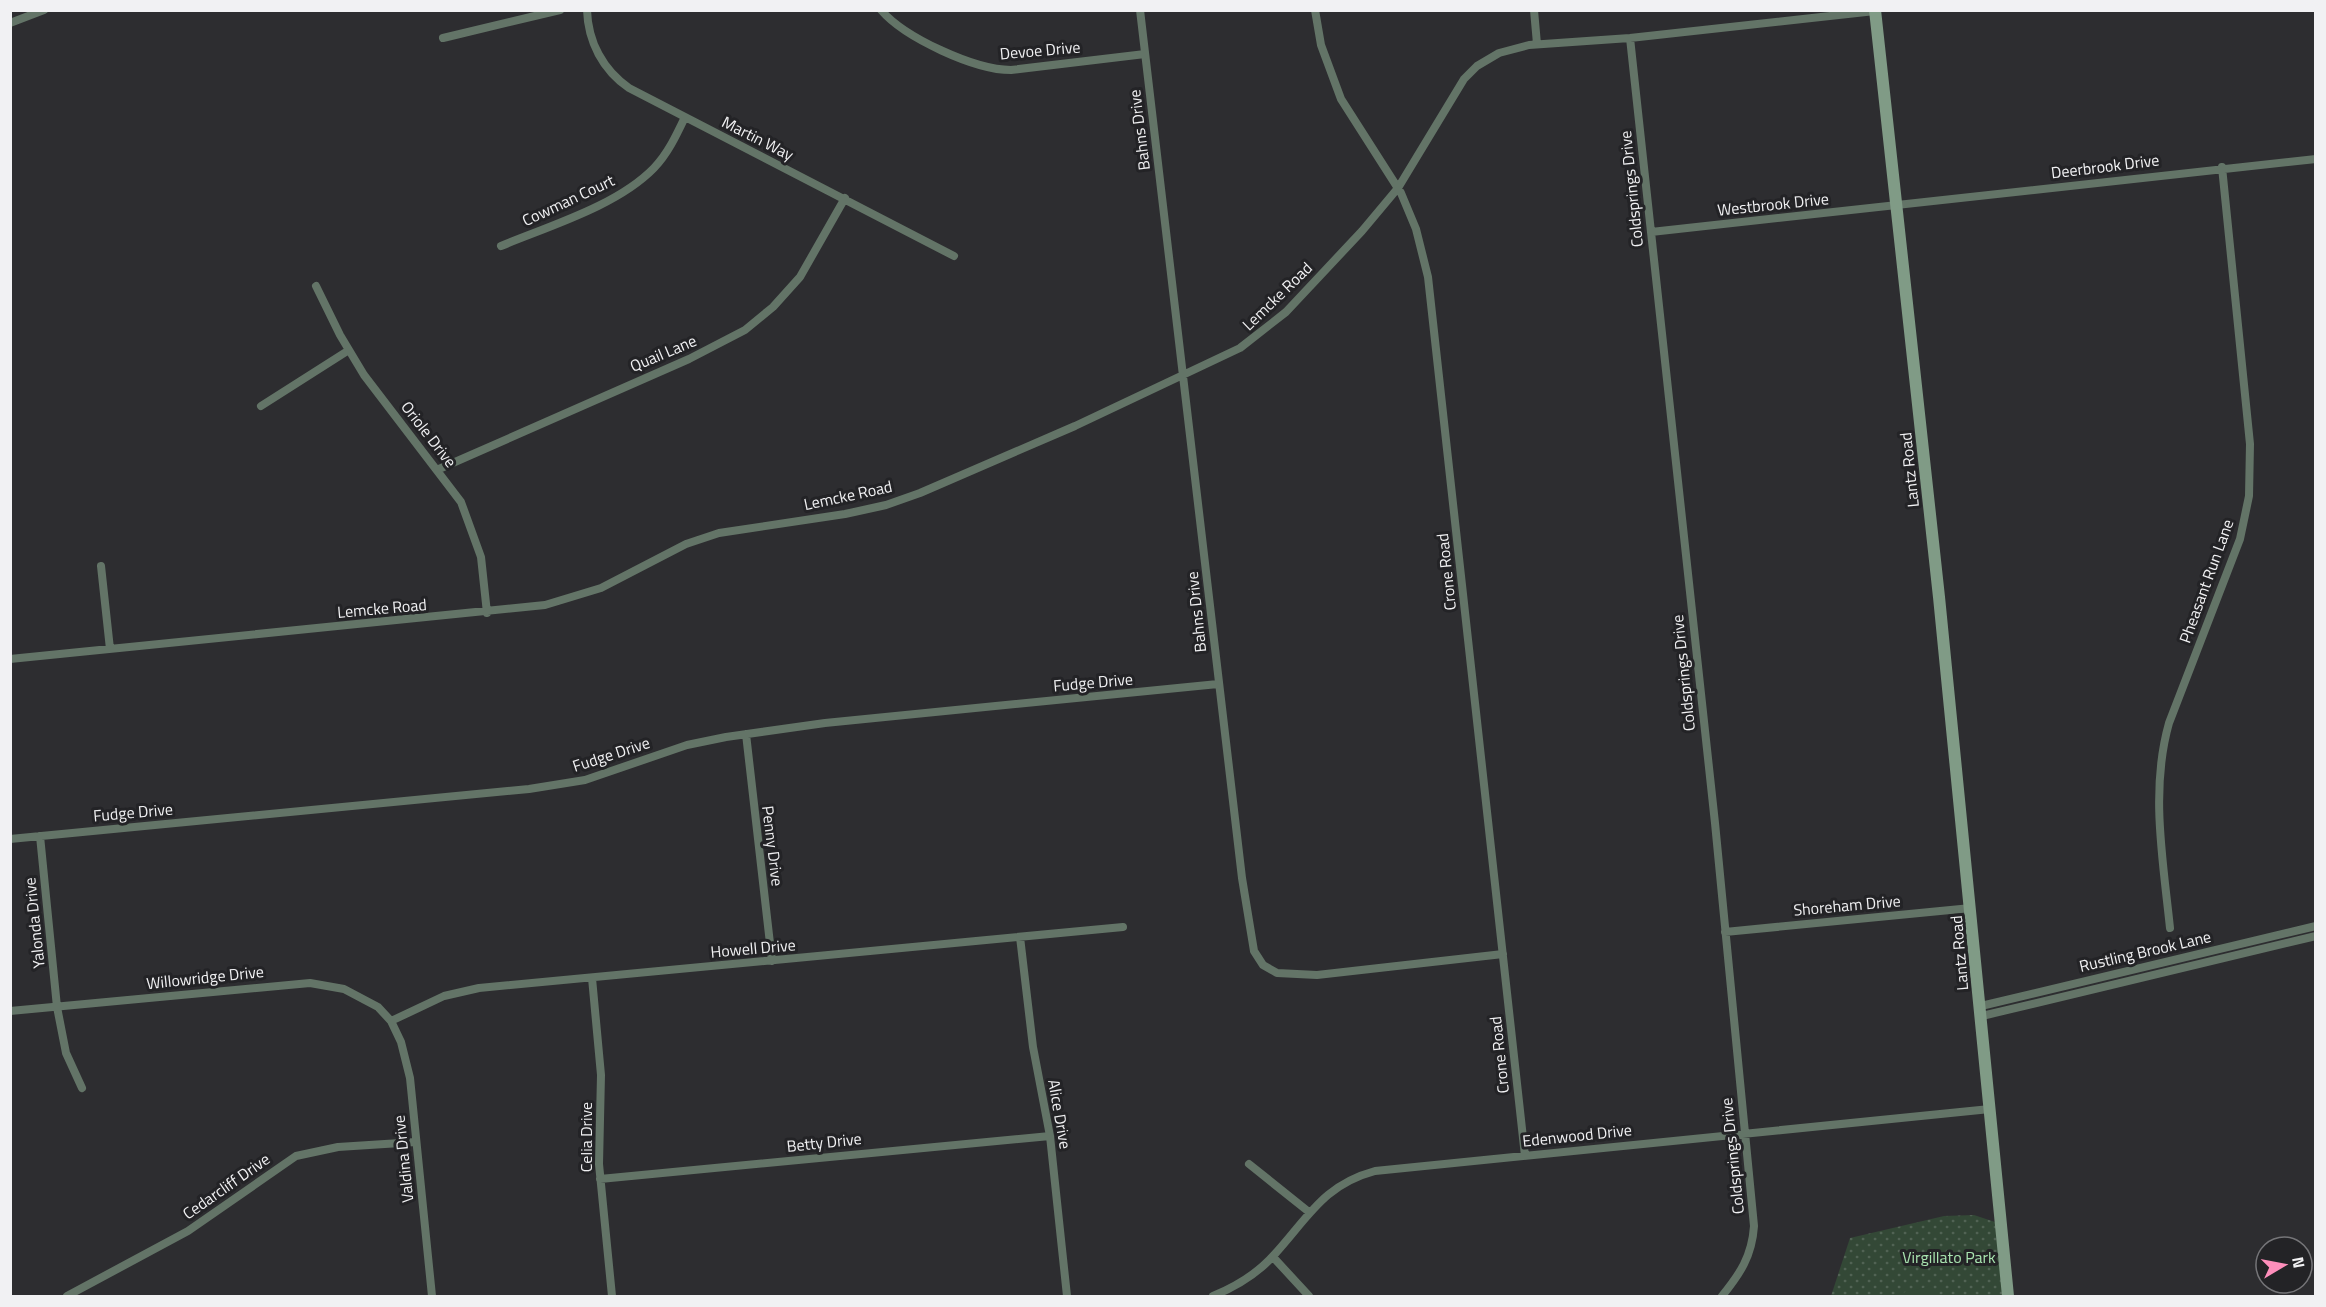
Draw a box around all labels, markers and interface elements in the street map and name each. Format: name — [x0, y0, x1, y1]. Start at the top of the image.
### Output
street label: Devoe Drive — [999, 35, 1081, 65]
street label: Bahns Drive — [1122, 88, 1156, 172]
street label: Martin Way — [718, 110, 798, 166]
street label: Coldsprings Drive — [1613, 130, 1649, 248]
street label: Deerbrook Drive — [2049, 147, 2161, 185]
street label: Cowman Court — [518, 168, 618, 232]
street label: Westbrook Drive — [1716, 186, 1830, 222]
street label: Lemcke Road — [1236, 256, 1318, 336]
street label: Quail Lane — [626, 328, 700, 378]
street label: Oriole Drive — [395, 396, 463, 472]
street label: Lantz Road — [1893, 431, 1925, 509]
street label: Lemcke Road — [802, 474, 894, 516]
street label: Pheasant Run Lane — [2172, 516, 2240, 646]
street label: Crone Road — [1430, 532, 1462, 612]
street label: Bahns Drive — [1180, 570, 1212, 654]
street label: Lemcke Road — [336, 592, 428, 624]
street label: Coldsprings Drive — [1665, 614, 1701, 732]
street label: Fudge Drive — [1052, 667, 1134, 697]
street label: Fudge Drive — [569, 730, 653, 778]
street label: Fudge Drive — [92, 797, 174, 827]
street label: Penny Drive — [756, 804, 790, 888]
street label: Yalonda Drive — [17, 876, 51, 970]
street label: Shoreham Drive — [1792, 888, 1902, 922]
street label: Lantz Road — [1944, 914, 1974, 992]
street label: Rustling Brook Lane — [2077, 924, 2213, 978]
street label: Howell Drive — [710, 932, 796, 964]
street label: Willowridge Drive — [145, 959, 265, 995]
street label: Crone Road — [1483, 1015, 1515, 1095]
street label: Alice Drive — [1042, 1077, 1078, 1151]
street label: Coldsprings Drive — [1714, 1097, 1750, 1215]
street label: Celia Drive — [574, 1102, 598, 1172]
street label: Valdina Drive — [386, 1114, 420, 1204]
street label: Edenwood Drive — [1521, 1117, 1633, 1153]
street label: Betty Drive — [785, 1126, 863, 1158]
street label: Cedarcliff Drive — [177, 1147, 275, 1225]
north arrow — [2254, 1235, 2314, 1295]
park label: Virgillato Park — [1902, 1245, 1996, 1269]
text: N — [2286, 1255, 2312, 1270]

